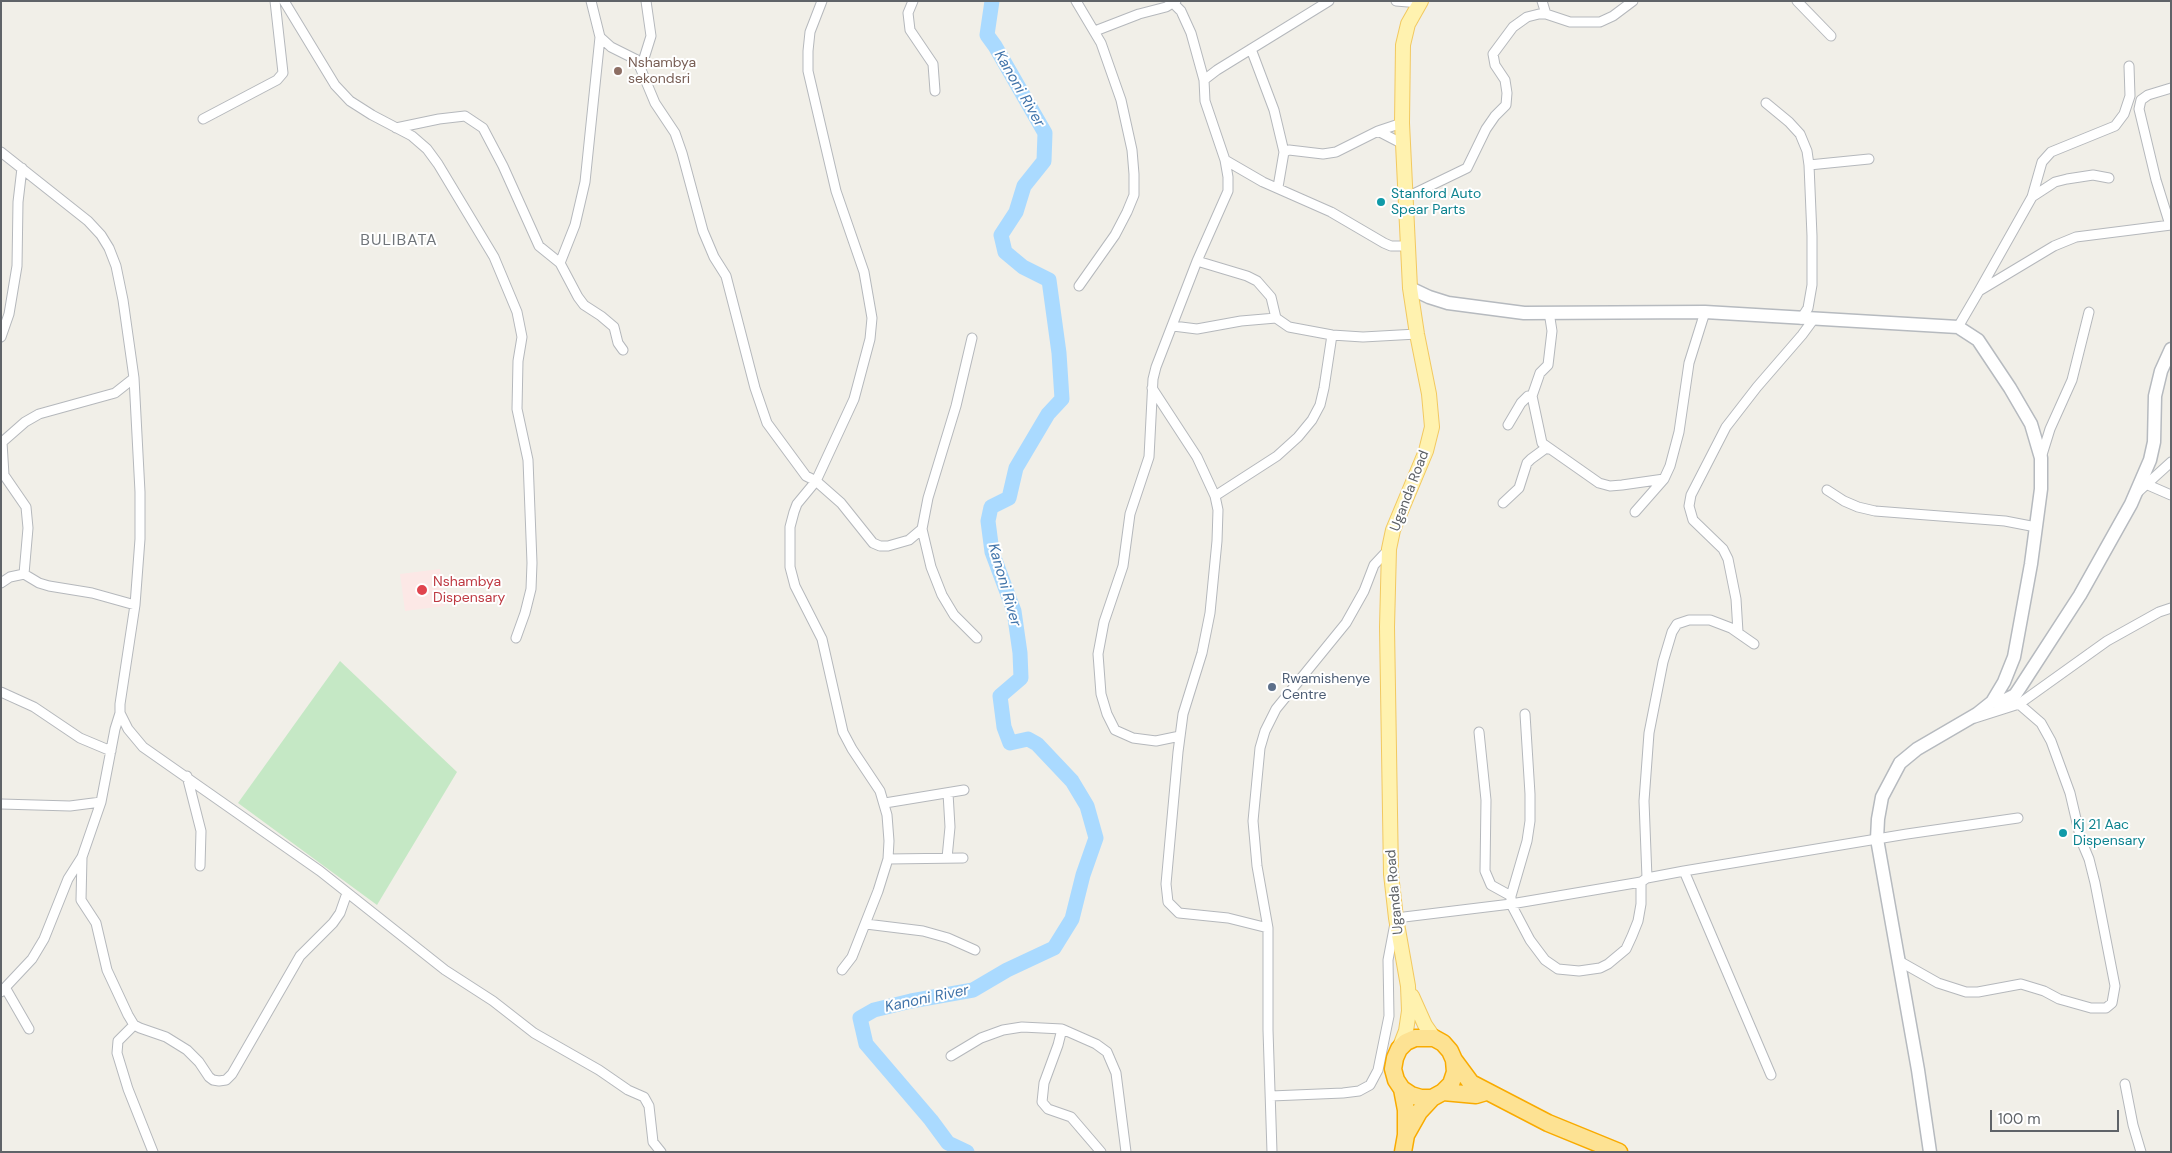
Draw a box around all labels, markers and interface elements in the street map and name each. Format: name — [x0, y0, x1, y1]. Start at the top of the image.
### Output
water label: Kanoni River — [990, 48, 1048, 130]
place label: Nshambya sekondsri — [628, 55, 696, 88]
marker: Nshambya sekondsri — [612, 65, 624, 77]
place label: Stanford Auto Spear Parts — [1391, 186, 1481, 218]
marker: Stanford Auto Spear Parts — [1375, 196, 1387, 208]
district label: BULIBATA — [359, 231, 439, 251]
street label: Uganda Road — [1387, 448, 1433, 534]
water label: Kanoni River — [984, 542, 1024, 628]
place label: Nshambya Dispensary — [433, 574, 505, 606]
marker: Nshambya Dispensary — [415, 583, 429, 597]
place label: Rwamishenye Centre — [1282, 671, 1370, 704]
marker: Rwamishenye Centre — [1266, 681, 1278, 693]
place label: Kj 21 Aac Dispensary — [2073, 817, 2145, 850]
marker: Kj 21 Aac Dispensary — [2057, 827, 2069, 839]
street label: Uganda Road — [1383, 849, 1407, 935]
water label: Kanoni River — [883, 981, 971, 1017]
scale bar — [1992, 1100, 2121, 1132]
text: 100 m — [1998, 1109, 2041, 1129]

